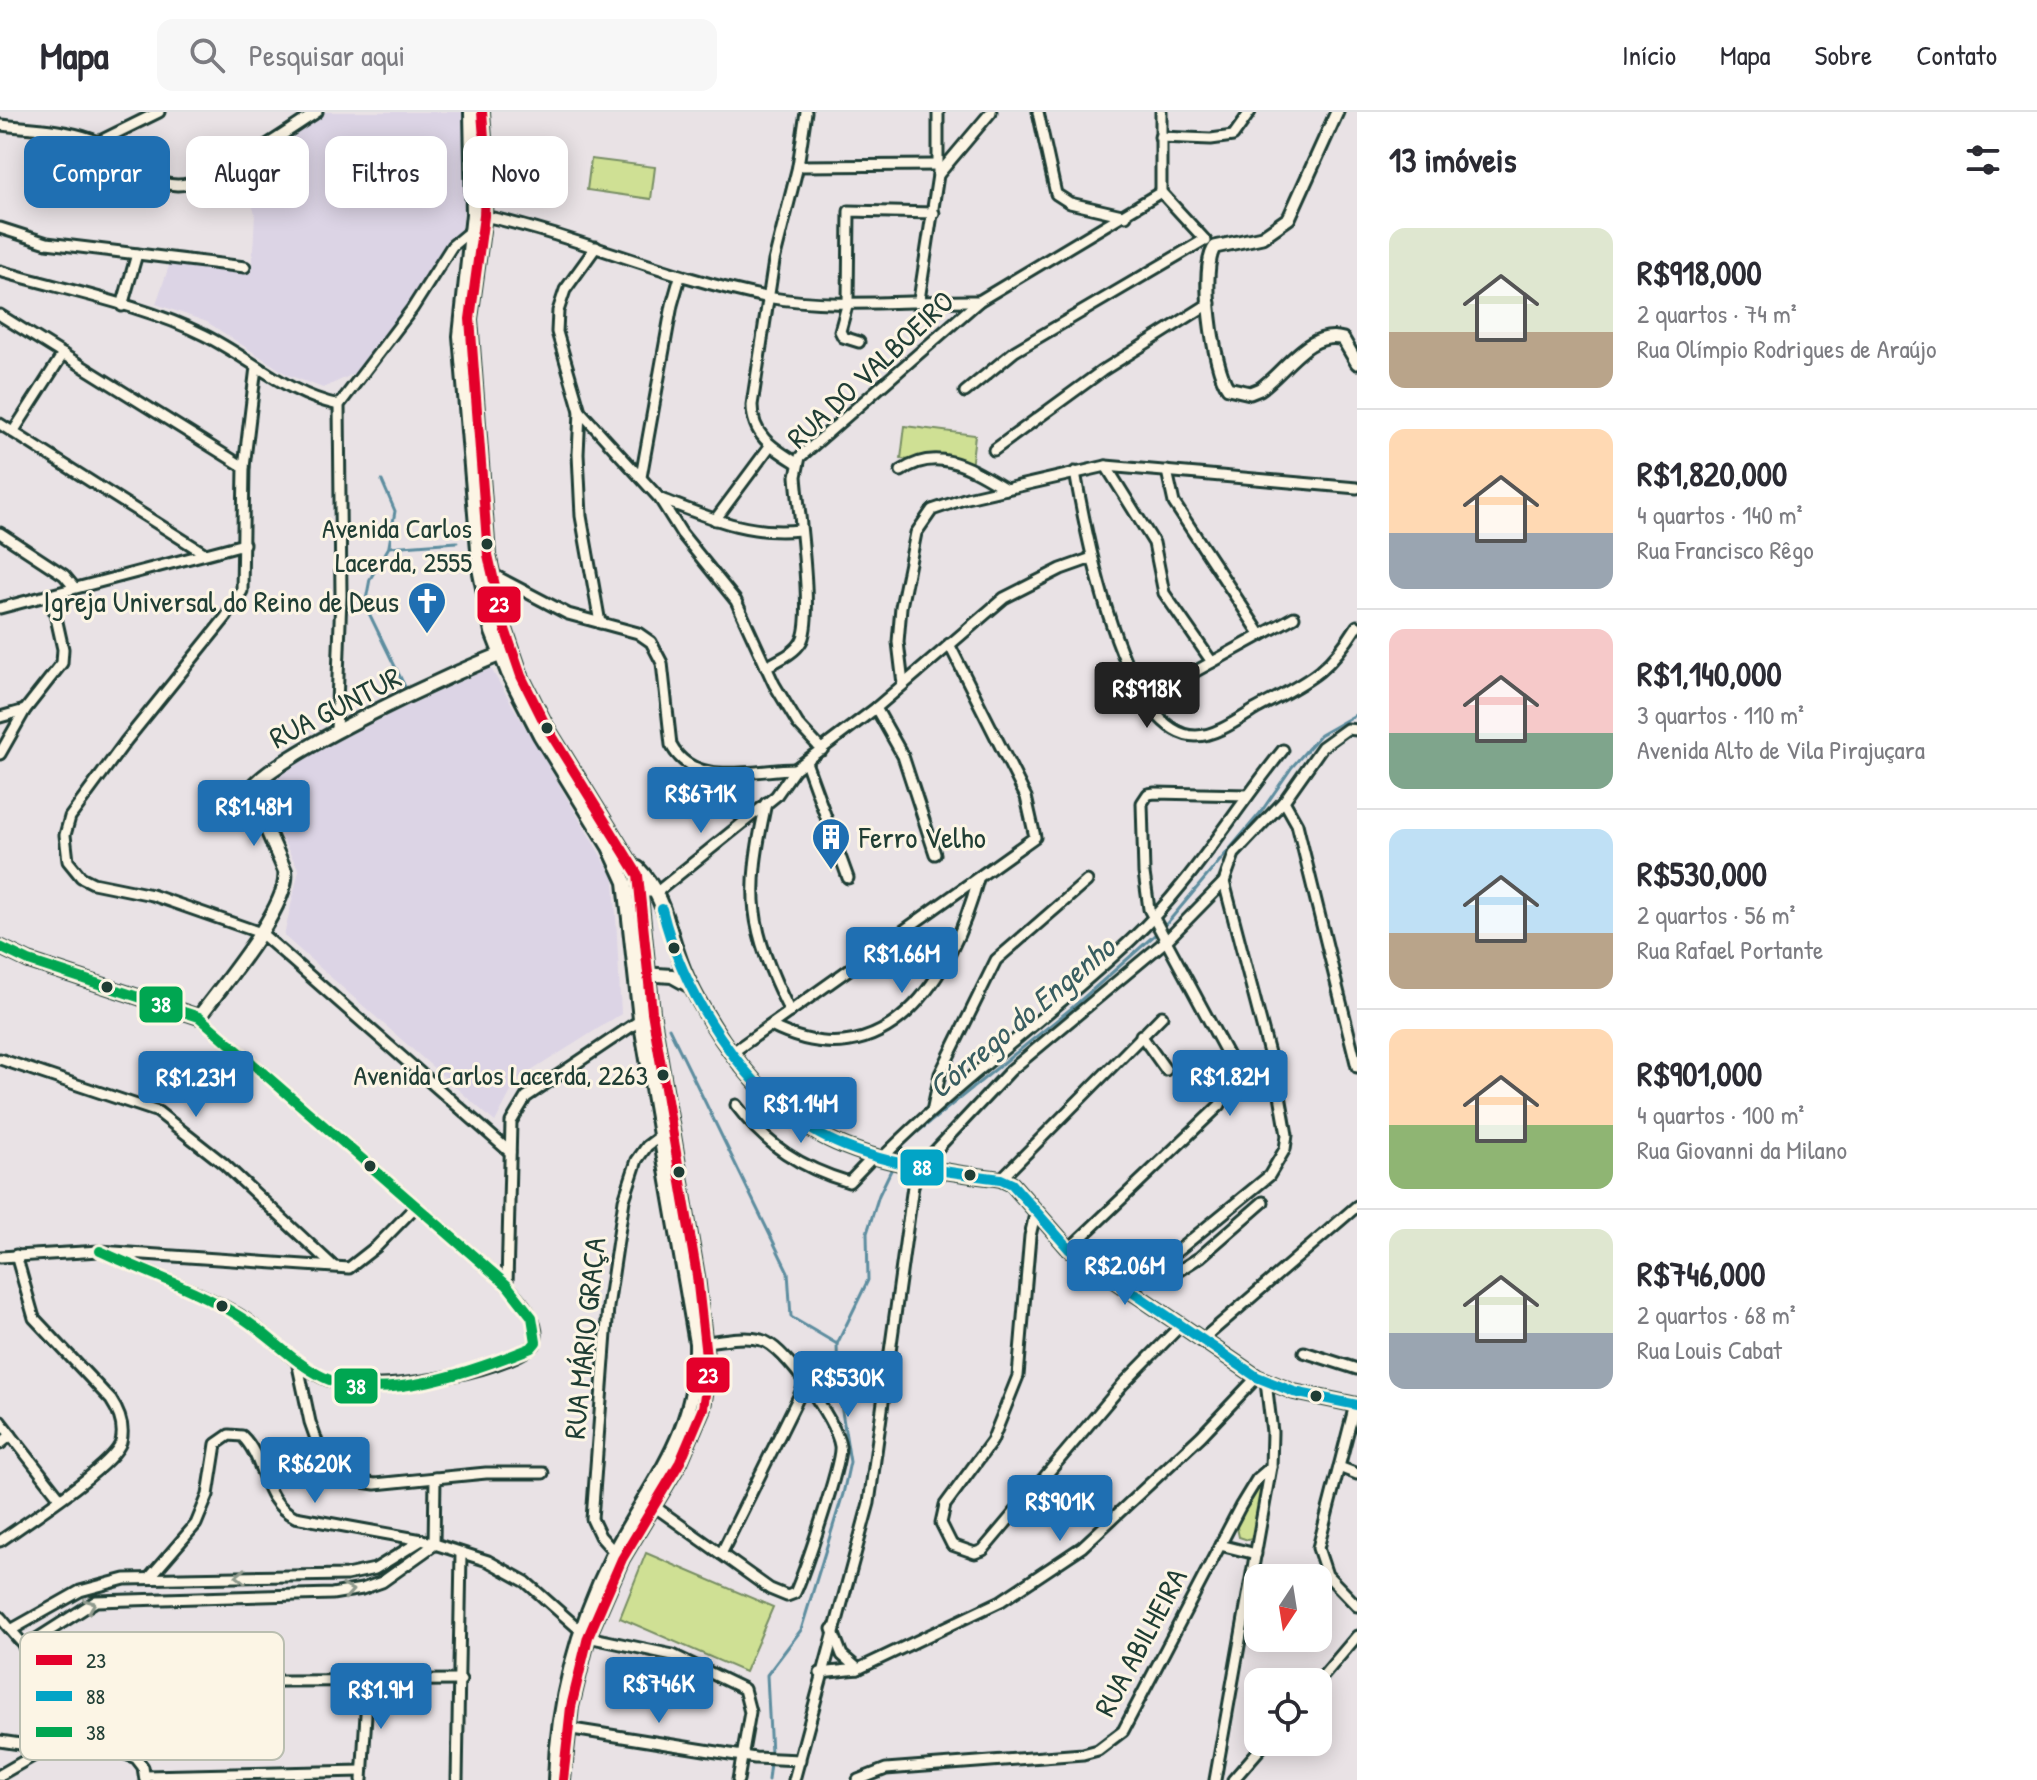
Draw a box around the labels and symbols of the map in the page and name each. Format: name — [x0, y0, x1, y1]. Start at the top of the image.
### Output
street label: RUA DO VALBOEIRO — [778, 281, 962, 457]
place label: Avenida Carlos Lacerda, 2555 — [322, 509, 472, 581]
marker: Avenida Carlos Lacerda, 2555 — [479, 536, 495, 552]
church icon: Igreja Universal do Reino de Deus — [406, 580, 448, 635]
place label: Igreja Universal do Reino de Deus — [43, 581, 399, 621]
line badge: 23 — [476, 585, 522, 624]
text: 23 — [489, 589, 509, 619]
street label: RUA GUNTUR — [262, 657, 408, 757]
pin: R$918K — [1082, 662, 1212, 730]
unlabelled marker — [539, 720, 555, 736]
pin: R$671K — [636, 767, 766, 835]
pin: R$1.48M — [180, 780, 328, 848]
building icon: Ferro Velho — [810, 816, 852, 871]
place label: Ferro Velho — [858, 817, 986, 857]
water label: Córrego do Engenho — [919, 925, 1125, 1108]
pin: R$1.66M — [828, 927, 976, 995]
unlabelled marker — [666, 940, 682, 956]
unlabelled marker — [99, 979, 115, 995]
line badge: 38 — [138, 985, 184, 1024]
text: 38 — [151, 989, 171, 1019]
pin: R$1.82M — [1156, 1050, 1304, 1118]
pin: R$1.23M — [122, 1051, 270, 1119]
place label: Avenida Carlos Lacerda, 2263 — [354, 1056, 648, 1094]
marker: Avenida Carlos Lacerda, 2263 — [655, 1067, 671, 1083]
pin: R$1.14M — [727, 1077, 875, 1145]
line badge: 88 — [899, 1148, 945, 1187]
text: 88 — [912, 1152, 932, 1182]
unlabelled marker — [362, 1158, 378, 1174]
unlabelled marker — [671, 1164, 687, 1180]
unlabelled marker — [962, 1167, 978, 1183]
street label: RUA MÁRIO GRAÇA — [554, 1235, 614, 1441]
pin: R$2.06M — [1051, 1239, 1199, 1307]
unlabelled marker — [214, 1298, 230, 1314]
pin: R$530K — [783, 1351, 913, 1419]
line badge: 23 — [685, 1356, 731, 1394]
text: 23 — [698, 1360, 718, 1390]
line badge: 38 — [333, 1367, 379, 1405]
text: 38 — [346, 1371, 366, 1401]
unlabelled marker — [1308, 1388, 1324, 1404]
pin: R$620K — [250, 1437, 380, 1505]
pin: R$901K — [995, 1475, 1125, 1543]
street label: RUA ABILHEIRA — [1084, 1561, 1196, 1723]
north arrow — [1244, 1564, 1332, 1652]
one-way arrow — [234, 1567, 247, 1585]
one-way arrow — [341, 1583, 355, 1600]
one-way arrow — [82, 1598, 96, 1615]
legend — [20, 1632, 284, 1760]
text: 23 — [86, 1645, 106, 1675]
pin: R$746K — [594, 1657, 724, 1725]
pin: R$1.9M — [316, 1663, 446, 1731]
text: 88 — [86, 1681, 105, 1711]
text: 38 — [86, 1717, 105, 1747]

